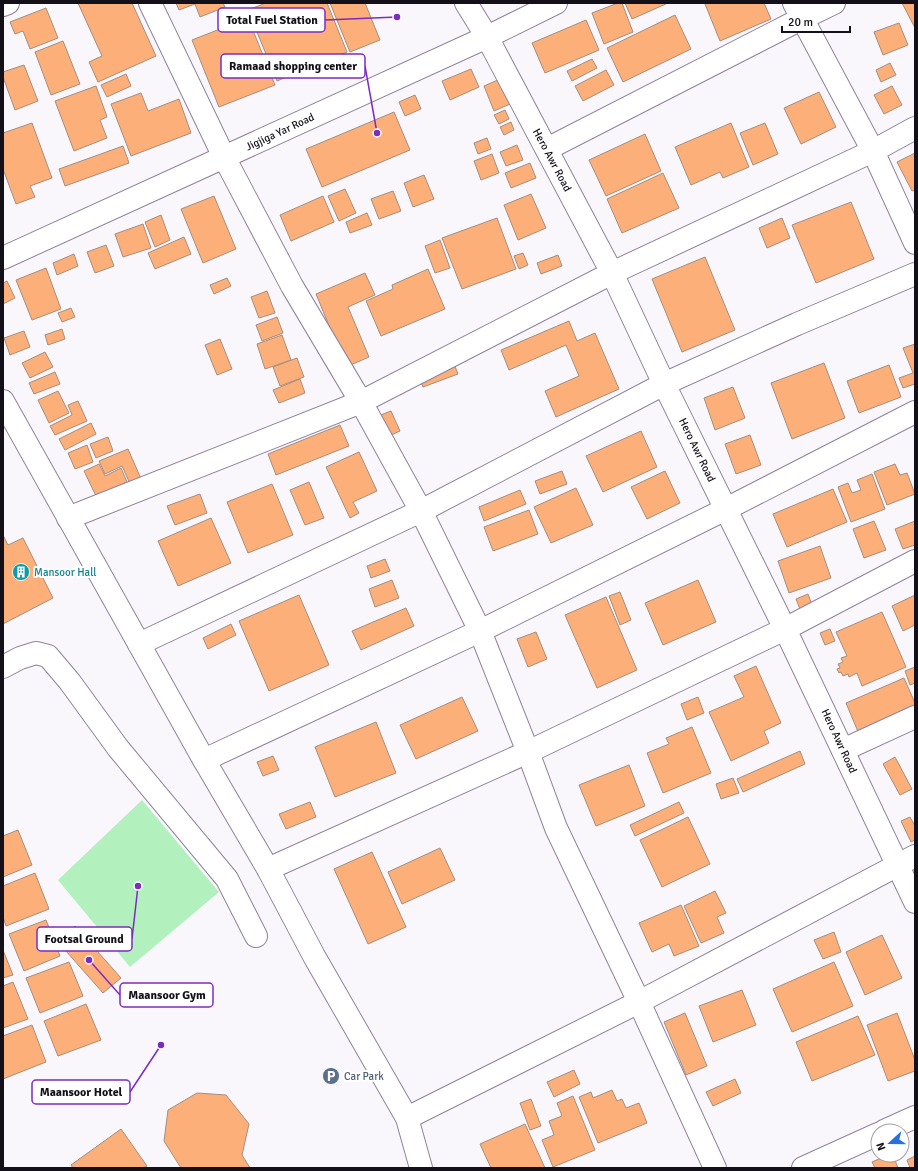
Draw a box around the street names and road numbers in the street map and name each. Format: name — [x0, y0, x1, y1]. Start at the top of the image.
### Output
street label: Jigjiga Yar Road — [244, 110, 316, 154]
street label: Hero Awr Road — [530, 126, 574, 194]
street label: Hero Awr Road — [676, 416, 718, 484]
street label: Hero Awr Road — [818, 707, 860, 775]

